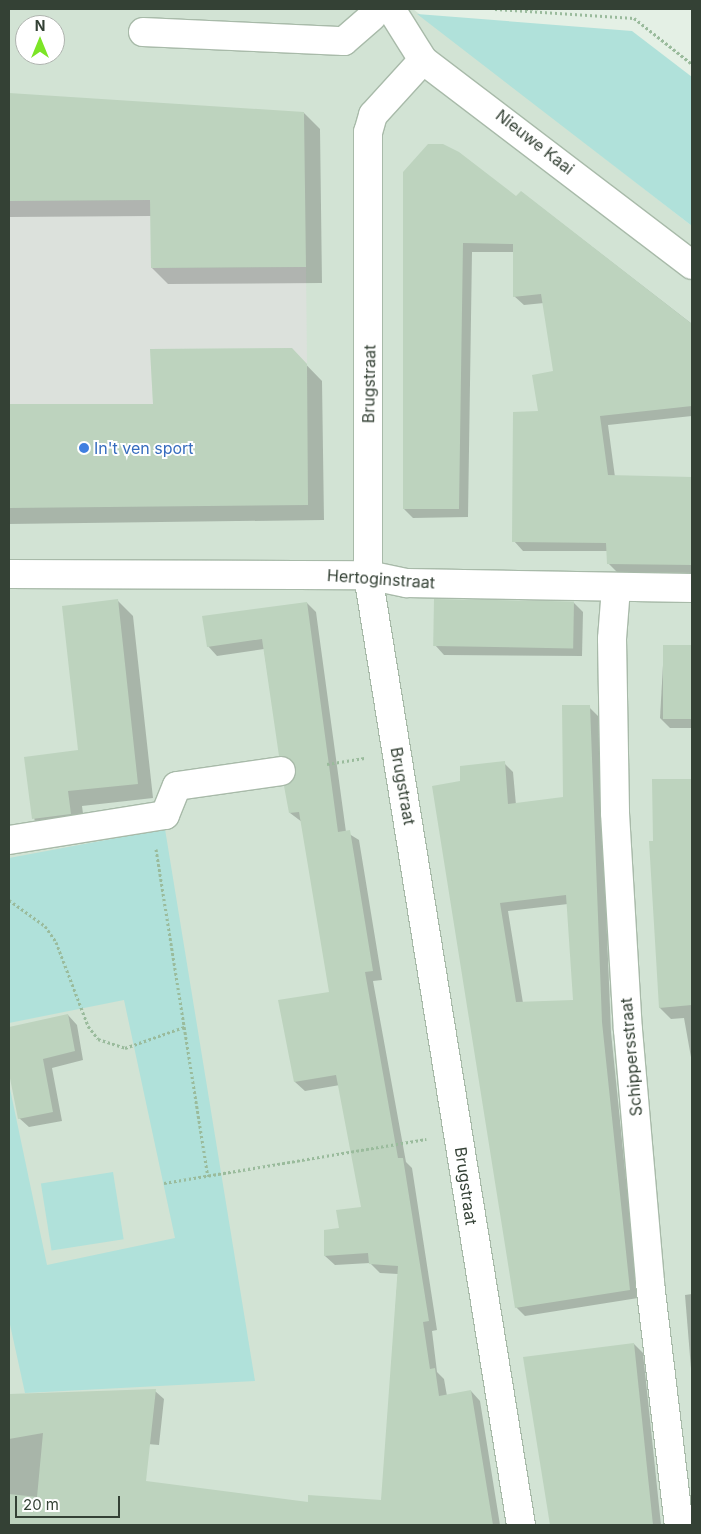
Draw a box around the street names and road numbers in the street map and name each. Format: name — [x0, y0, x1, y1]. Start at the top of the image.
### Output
street label: Nieuwe Kaai — [492, 106, 578, 178]
street label: Brugstraat — [359, 345, 379, 423]
street label: Hertoginstraat — [326, 566, 436, 592]
street label: Brugstraat — [387, 746, 419, 826]
street label: Schippersstraat — [616, 997, 646, 1117]
street label: Brugstraat — [451, 1146, 481, 1226]

